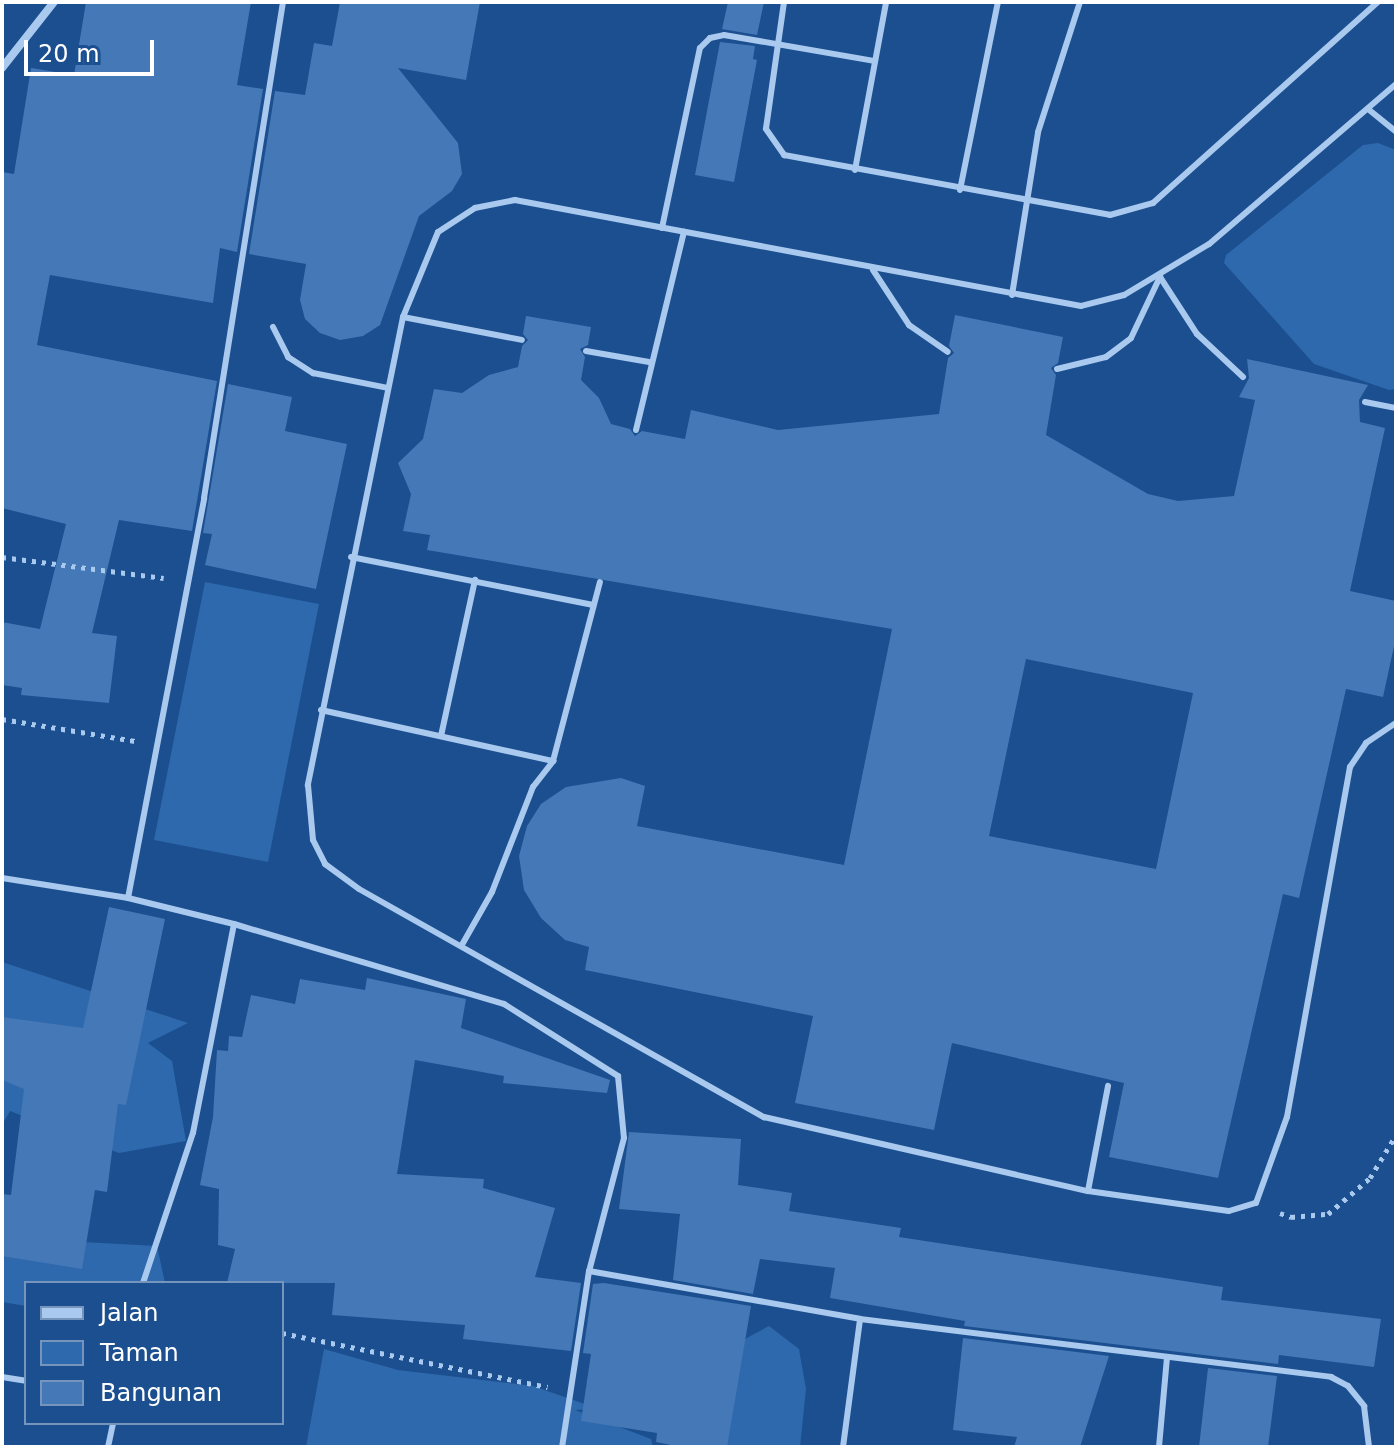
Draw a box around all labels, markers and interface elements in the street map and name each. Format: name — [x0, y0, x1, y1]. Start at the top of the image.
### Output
scale bar — [28, 24, 158, 74]
text: 20 m — [38, 40, 100, 68]
legend — [24, 1281, 284, 1425]
text: Jalan — [100, 1299, 158, 1327]
text: Taman — [100, 1339, 179, 1367]
text: Bangunan — [100, 1379, 222, 1407]

